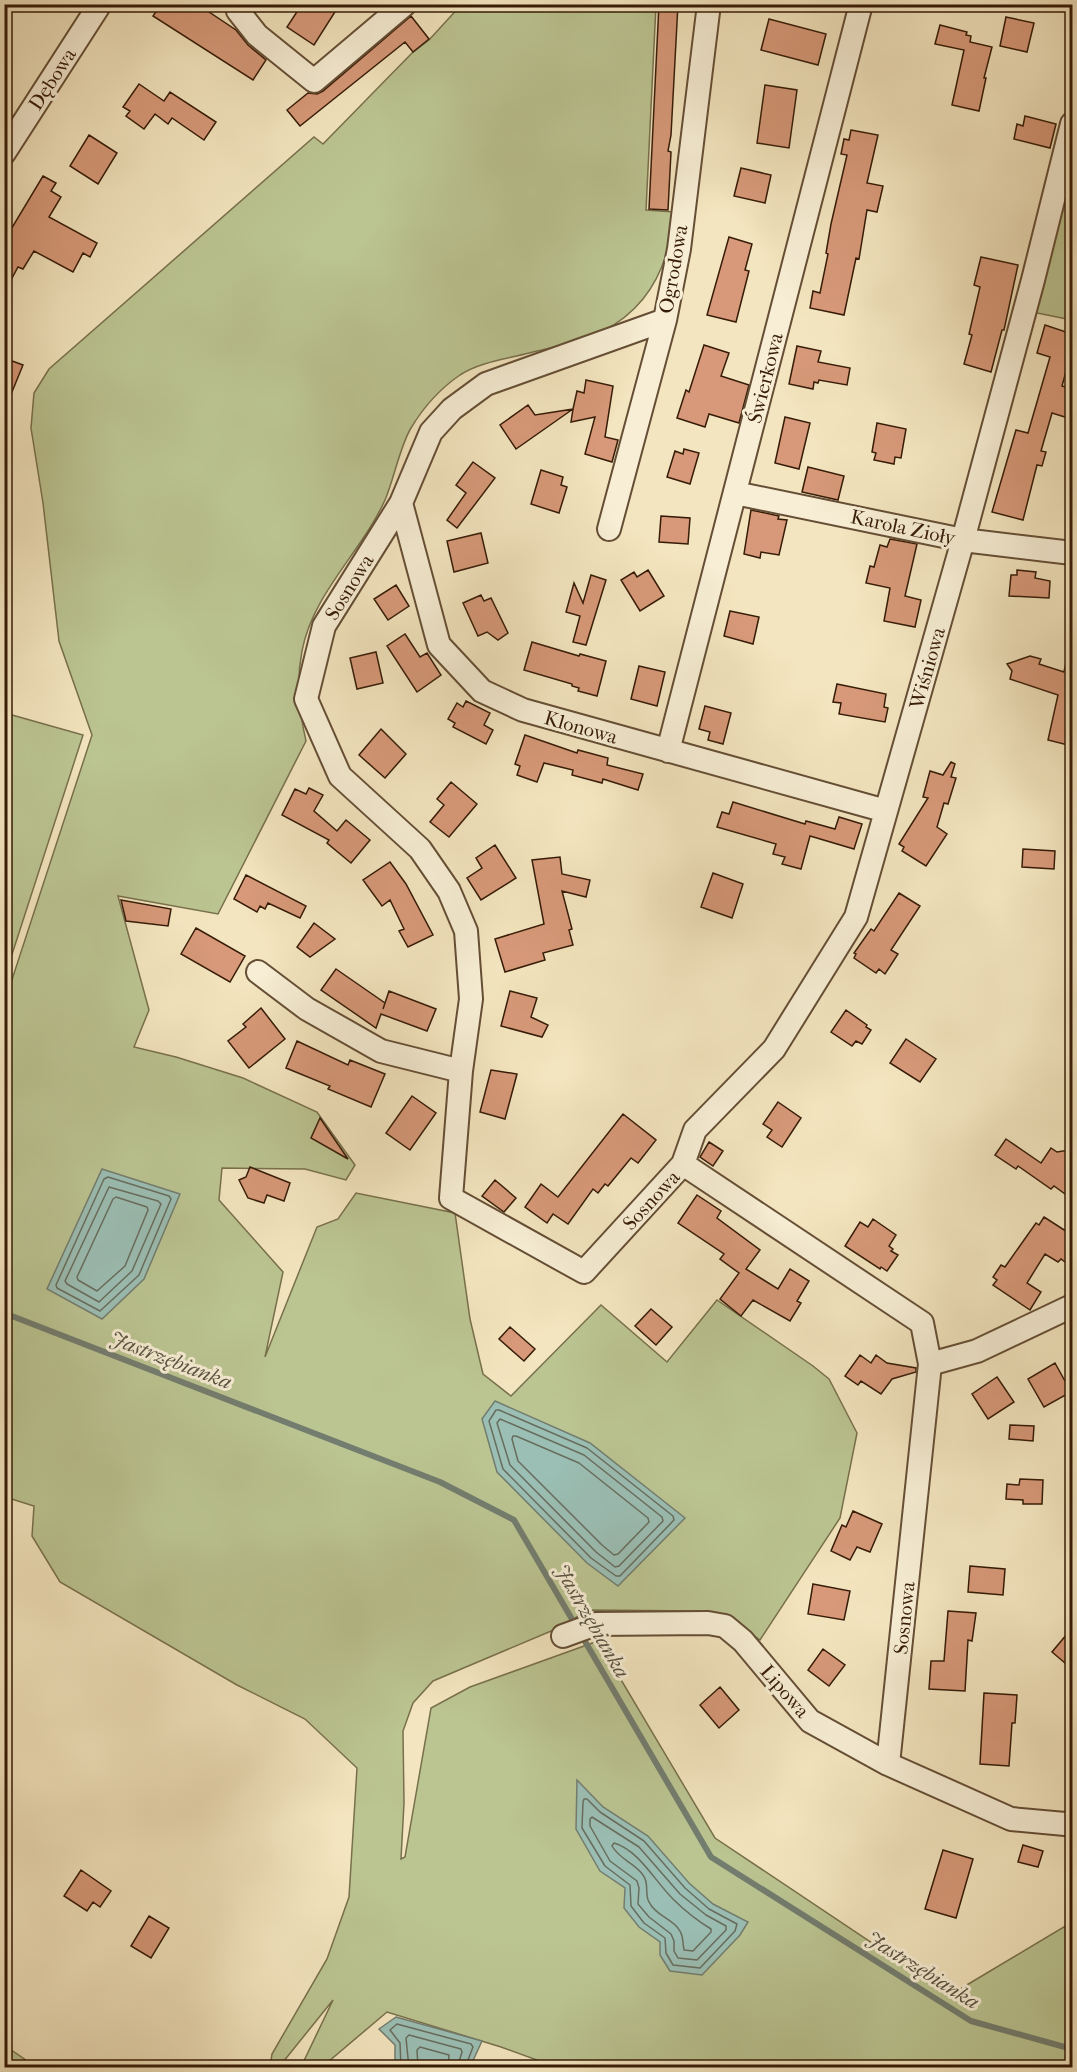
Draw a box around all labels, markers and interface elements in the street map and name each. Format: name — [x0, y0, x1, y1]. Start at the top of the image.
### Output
street label: Dębowa — [24, 43, 81, 115]
street label: Ogrodowa — [654, 222, 693, 315]
street label: Świerkowa — [742, 330, 788, 426]
street label: Karola Zioły — [848, 505, 959, 550]
street label: Sosnowa — [320, 550, 379, 624]
street label: Wiśniowa — [905, 624, 950, 713]
street label: Klonowa — [542, 706, 621, 749]
street label: Sosnowa — [618, 1165, 685, 1235]
water label: Jastrzębianka — [107, 1326, 235, 1394]
water label: Jastrzębianka — [550, 1560, 634, 1682]
street label: Sosnowa — [889, 1580, 920, 1656]
street label: Lipowa — [755, 1660, 814, 1723]
water label: Jastrzębianka — [862, 1926, 984, 2014]

